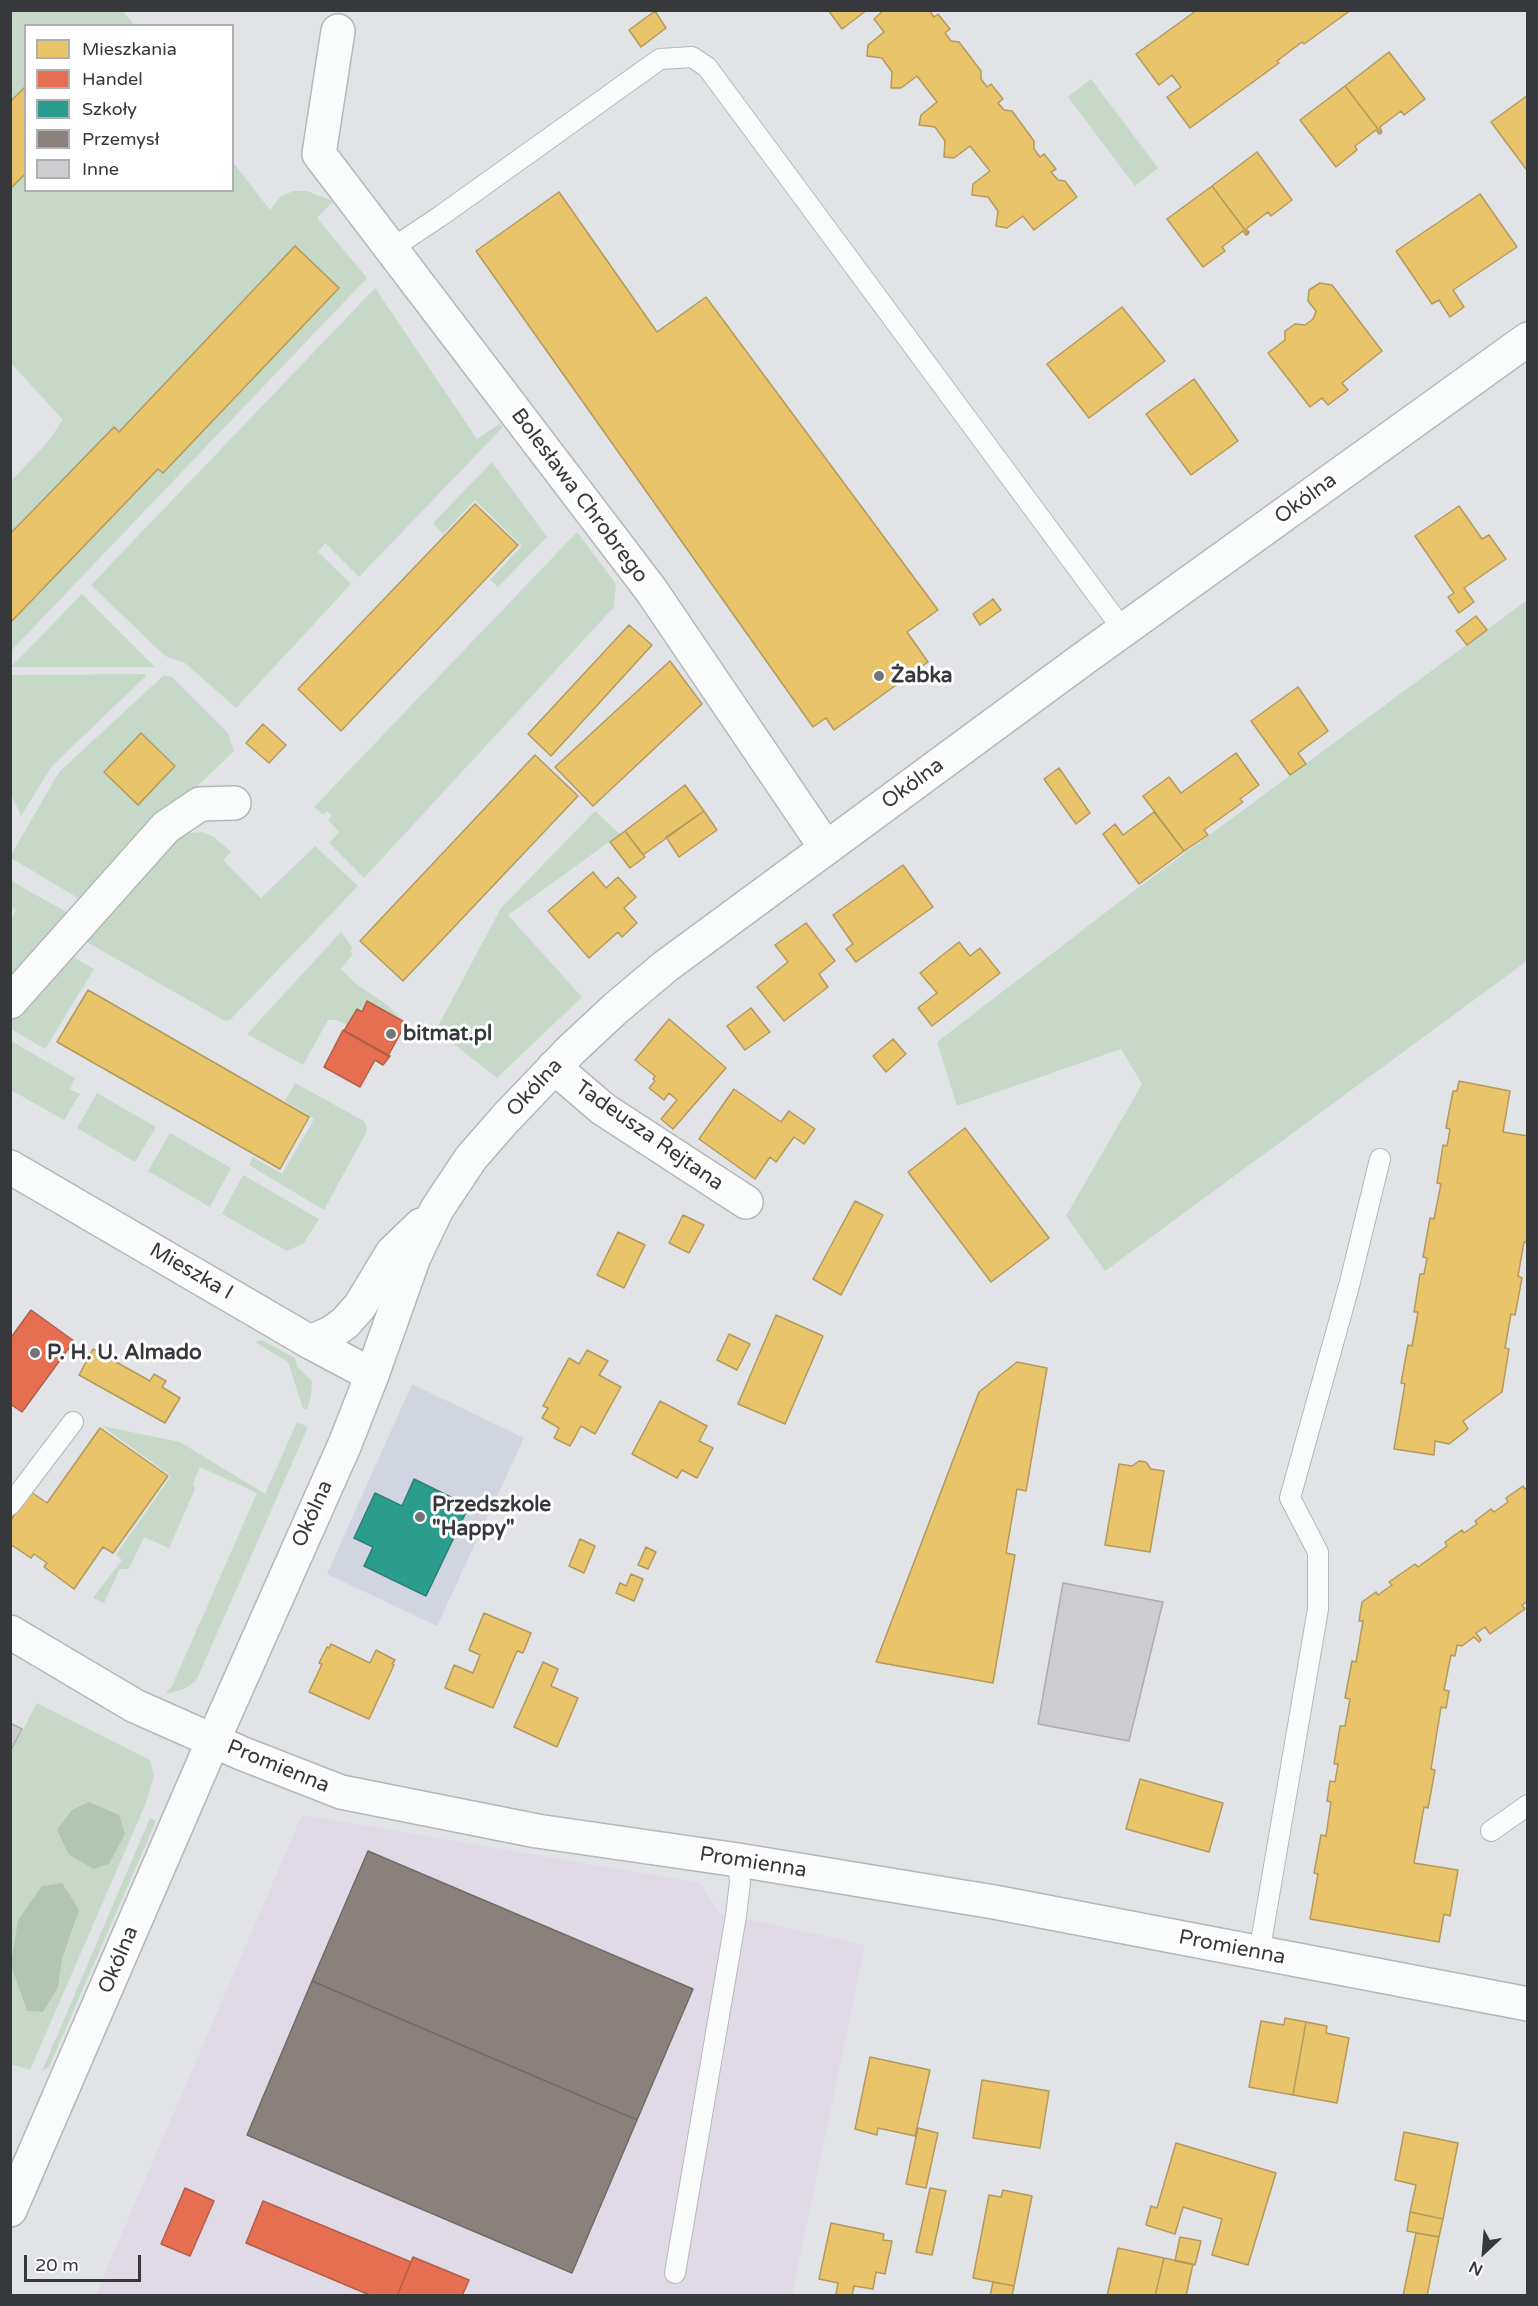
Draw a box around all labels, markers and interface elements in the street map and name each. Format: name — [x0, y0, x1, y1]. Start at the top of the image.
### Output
legend — [24, 24, 234, 192]
text: Mieszkania — [82, 38, 177, 60]
text: Handel — [82, 68, 143, 90]
text: Szkoły — [82, 98, 137, 120]
text: Przemysł — [82, 128, 159, 150]
text: Inne — [82, 158, 119, 180]
street label: Bolesława Chrobrego — [505, 404, 653, 588]
street label: Okólna — [1270, 468, 1342, 530]
place label: Żabka — [891, 663, 952, 689]
marker: Żabka — [872, 669, 886, 683]
street label: Okólna — [877, 753, 949, 815]
place label: bitmat.pl — [403, 1021, 492, 1047]
marker: bitmat.pl — [384, 1027, 398, 1041]
street label: Okólna — [502, 1054, 568, 1122]
street label: Tadeusza Rejtana — [570, 1075, 728, 1197]
street label: Mieszka I — [145, 1238, 237, 1306]
place label: P. H. U. Almado — [47, 1340, 202, 1366]
marker: P. H. U. Almado — [28, 1346, 42, 1360]
street label: Okólna — [287, 1477, 339, 1551]
place label: Przedszkole "Happy" — [432, 1492, 551, 1542]
marker: Przedszkole "Happy" — [413, 1510, 427, 1524]
street label: Promienna — [223, 1735, 333, 1799]
street label: Promienna — [698, 1842, 808, 1884]
street label: Okólna — [94, 1923, 144, 1997]
street label: Promienna — [1176, 1925, 1288, 1971]
north arrow — [1454, 2222, 1514, 2282]
scale bar — [27, 2243, 144, 2281]
text: 20 m — [35, 2254, 79, 2276]
text: N — [1466, 2256, 1486, 2280]

